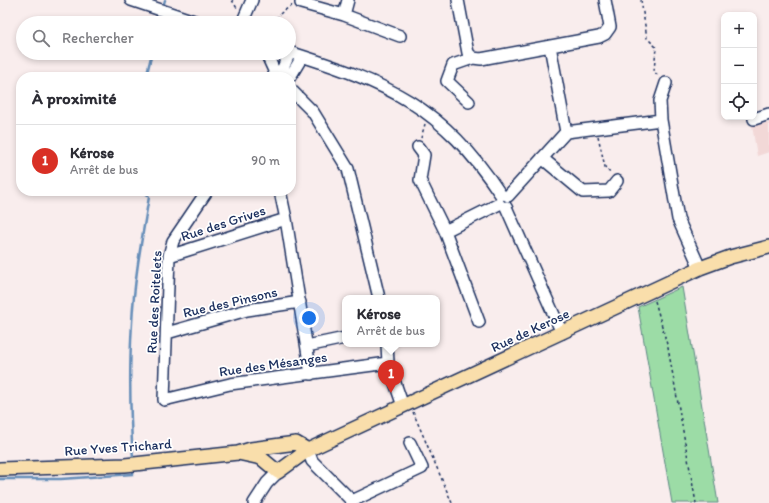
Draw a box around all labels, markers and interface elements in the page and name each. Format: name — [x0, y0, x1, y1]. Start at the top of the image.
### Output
map controls — [721, 12, 757, 120]
button: + — [721, 12, 757, 48]
search box — [16, 16, 296, 60]
icon: search — [30, 27, 52, 49]
text: Rechercher — [62, 29, 134, 47]
button: − — [721, 48, 757, 84]
button: locate — [721, 84, 757, 120]
text: À proximité — [32, 88, 117, 108]
text: Kérose — [70, 144, 114, 162]
text: 1 — [42, 153, 48, 168]
text: 90 m — [251, 153, 280, 168]
text: Arrêt de bus — [70, 162, 138, 177]
street label: Rue des Grives — [179, 202, 268, 245]
street label: Rue des Roitelets — [143, 250, 166, 354]
street label: Rue des Pinsons — [181, 283, 279, 322]
popup — [342, 295, 440, 347]
text: Kérose — [357, 305, 401, 323]
street label: Rue de Kerose — [488, 305, 572, 356]
your location — [299, 308, 319, 328]
text: Arrêt de bus — [357, 323, 425, 338]
street label: Rue des Mésanges — [218, 348, 328, 381]
pin: 1 — [378, 360, 404, 393]
street label: Rue Yves Trichard — [64, 435, 172, 460]

